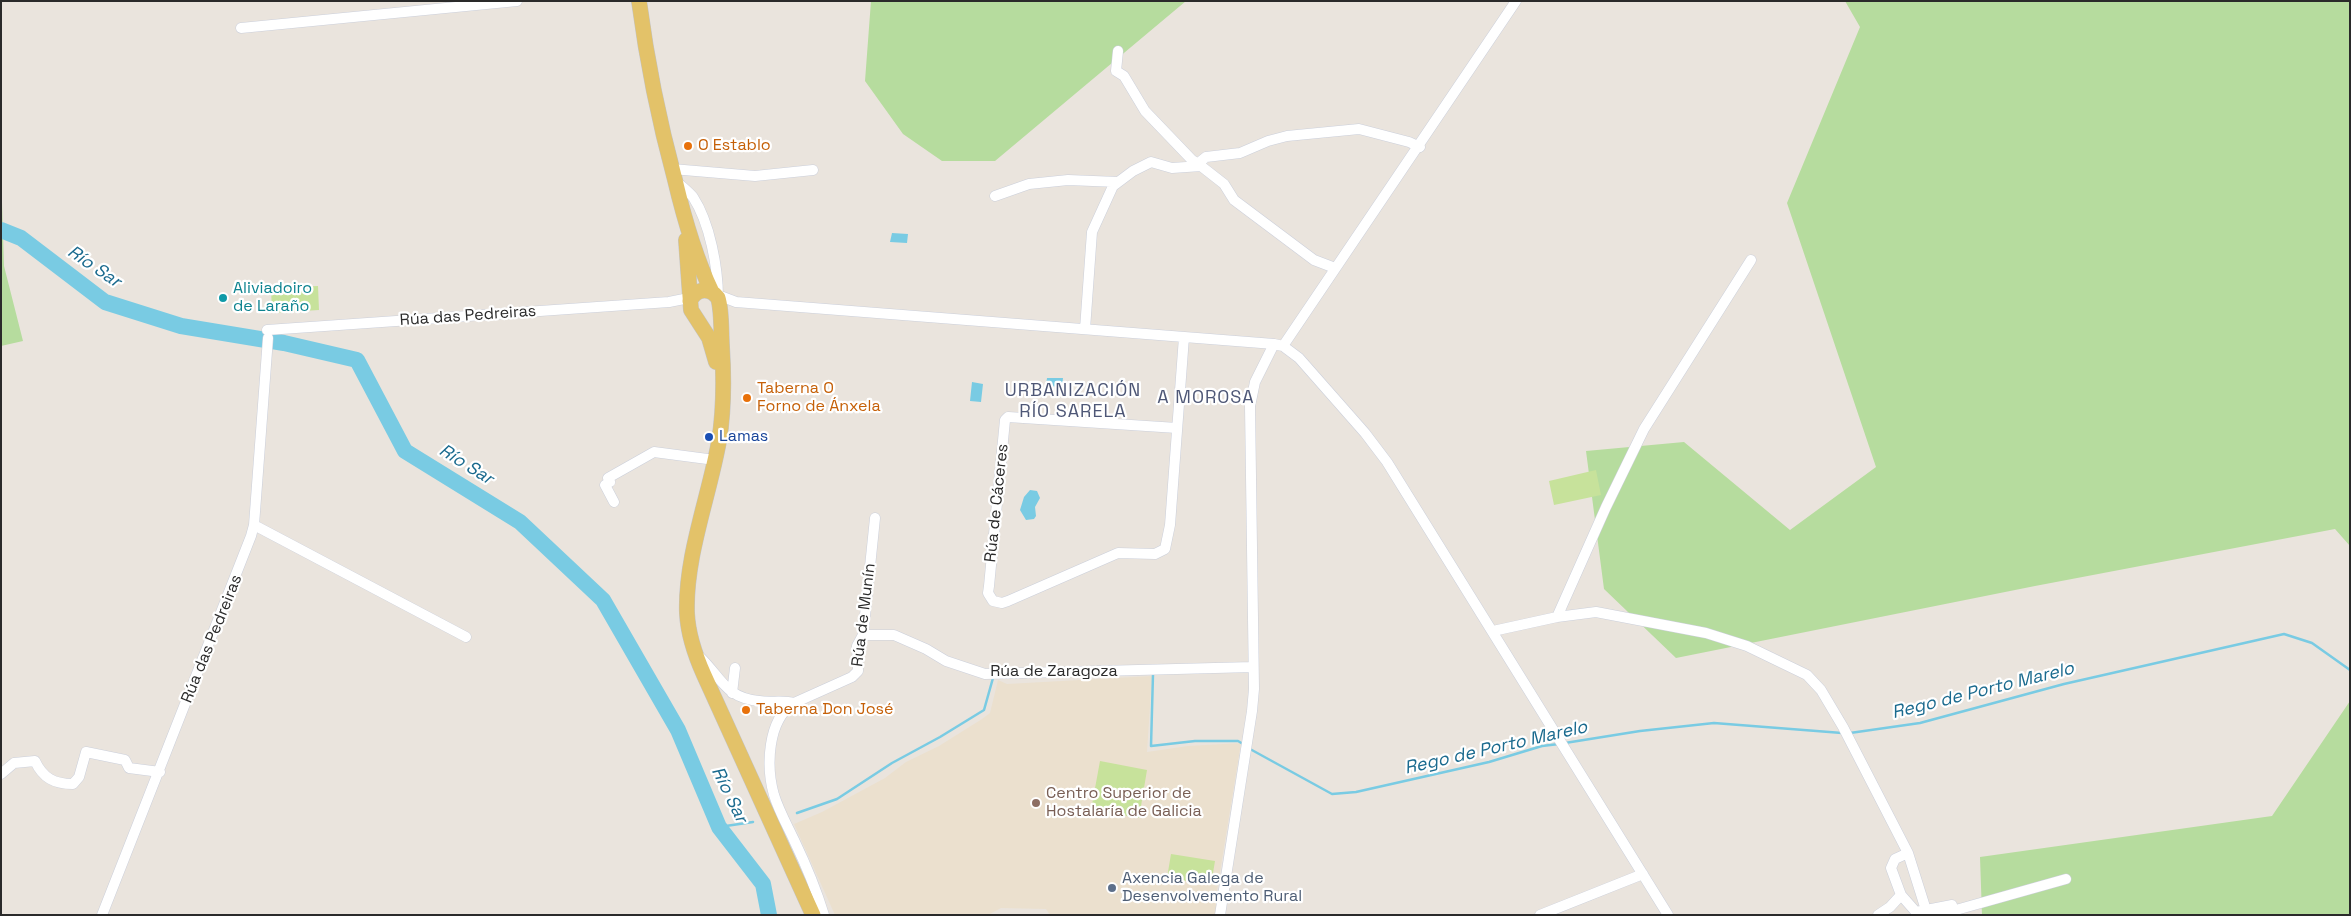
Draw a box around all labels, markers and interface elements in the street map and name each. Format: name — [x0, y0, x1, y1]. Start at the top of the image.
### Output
place label: O Establo — [698, 136, 771, 156]
marker: O Establo — [682, 140, 694, 152]
water label: Río Sar — [63, 241, 125, 293]
place label: Aliviadoiro de Laraño — [233, 279, 312, 317]
marker: Aliviadoiro de Laraño — [217, 292, 229, 304]
street label: Rúa das Pedreiras — [399, 302, 537, 330]
place label: Taberna O Forno de Ánxela — [757, 379, 881, 417]
district label: URBANIZACIÓN RÍO SARELA — [1003, 380, 1143, 422]
district label: A MOROSA — [1156, 387, 1256, 409]
marker: Taberna O Forno de Ánxela — [741, 392, 753, 404]
place label: Lamas — [719, 427, 768, 447]
marker: Lamas — [703, 431, 715, 443]
water label: Río Sar — [435, 440, 497, 490]
street label: Rúa de Cáceres — [981, 443, 1013, 563]
street label: Rúa de Munín — [848, 562, 880, 668]
street label: Rúa das Pedreiras — [177, 572, 247, 706]
water label: Rego de Porto Marelo — [1890, 658, 2076, 724]
street label: Rúa de Zaragoza — [990, 662, 1118, 682]
place label: Taberna Don José — [756, 700, 893, 720]
marker: Taberna Don José — [740, 704, 752, 716]
water label: Rego de Porto Marelo — [1403, 716, 1589, 780]
water label: Río Sar — [706, 763, 752, 827]
place label: Centro Superior de Hostalaría de Galicia — [1046, 784, 1202, 822]
marker: Centro Superior de Hostalaría de Galicia — [1030, 797, 1042, 809]
place label: Axencia Galega de Desenvolvemento Rural — [1122, 869, 1302, 907]
marker: Axencia Galega de Desenvolvemento Rural — [1106, 882, 1118, 894]

